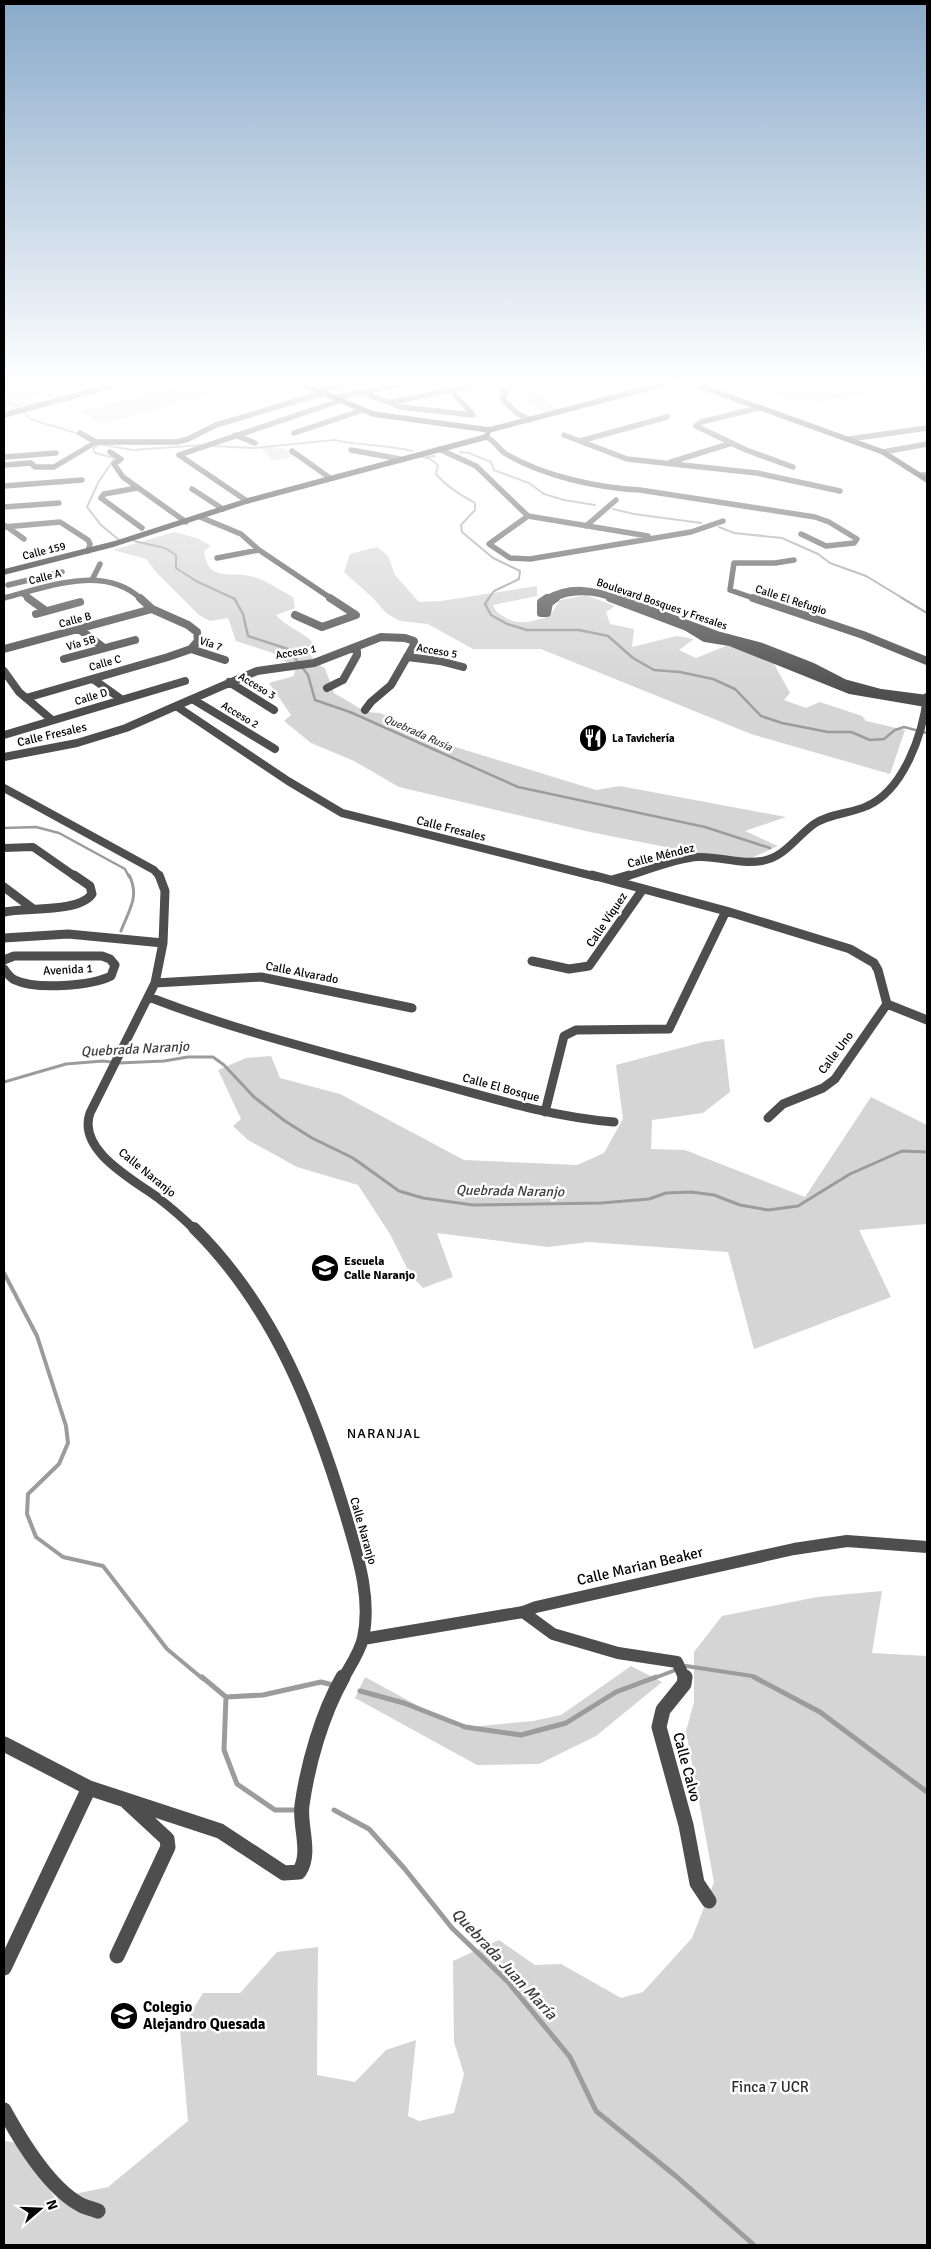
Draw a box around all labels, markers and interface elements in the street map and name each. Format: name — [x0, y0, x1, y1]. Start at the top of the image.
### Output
street label: Calle 159 — [21, 539, 67, 563]
street label: Calle A — [27, 567, 63, 587]
street label: Boulevard Bosques y Fresales — [595, 575, 729, 633]
street label: Calle El Refugio — [754, 582, 829, 618]
street label: Calle B — [57, 609, 93, 631]
street label: Vía 5B — [65, 633, 97, 653]
street label: Vía 7 — [198, 634, 224, 654]
street label: Acceso 5 — [416, 641, 459, 661]
street label: Acceso 1 — [275, 642, 318, 662]
street label: Calle C — [87, 652, 123, 674]
street label: Acceso 3 — [236, 670, 278, 702]
street label: Calle D — [73, 686, 109, 708]
street label: Acceso 2 — [219, 699, 261, 731]
water label: Quebrada Rusia — [382, 712, 455, 754]
street label: Calle Fresales — [16, 720, 88, 750]
restaurant icon: La Tavichería — [578, 723, 608, 753]
place label: La Tavichería — [612, 732, 675, 745]
street label: Calle Fresales — [415, 813, 487, 845]
street label: Calle Méndez — [626, 840, 696, 872]
street label: Calle Víquez — [583, 890, 631, 950]
street label: Calle Alvarado — [264, 959, 340, 987]
street label: Avenida 1 — [43, 961, 93, 979]
street label: Calle Uno — [815, 1029, 857, 1077]
water label: Quebrada Naranjo — [80, 1038, 190, 1060]
street label: Calle El Bosque — [461, 1070, 541, 1106]
street label: Calle Naranjo — [115, 1145, 179, 1201]
water label: Quebrada Naranjo — [456, 1182, 565, 1200]
school or university icon: Escuela Calle Naranjo — [310, 1253, 340, 1283]
place label: Escuela Calle Naranjo — [344, 1254, 415, 1283]
district label: NARANJAL — [347, 1425, 421, 1442]
street label: Calle Naranjo — [346, 1496, 380, 1566]
street label: Calle Marian Beaker — [575, 1543, 705, 1589]
street label: Calle Calvo — [669, 1730, 705, 1804]
water label: Quebrada Juan María — [447, 1904, 562, 2025]
place label: Colegio Alejandro Quesada — [143, 1998, 266, 2033]
school or university icon: Colegio Alejandro Quesada — [109, 2001, 139, 2031]
park label: Finca 7 UCR — [731, 2078, 809, 2096]
north arrow — [15, 2184, 65, 2234]
text: N — [42, 2198, 61, 2212]

